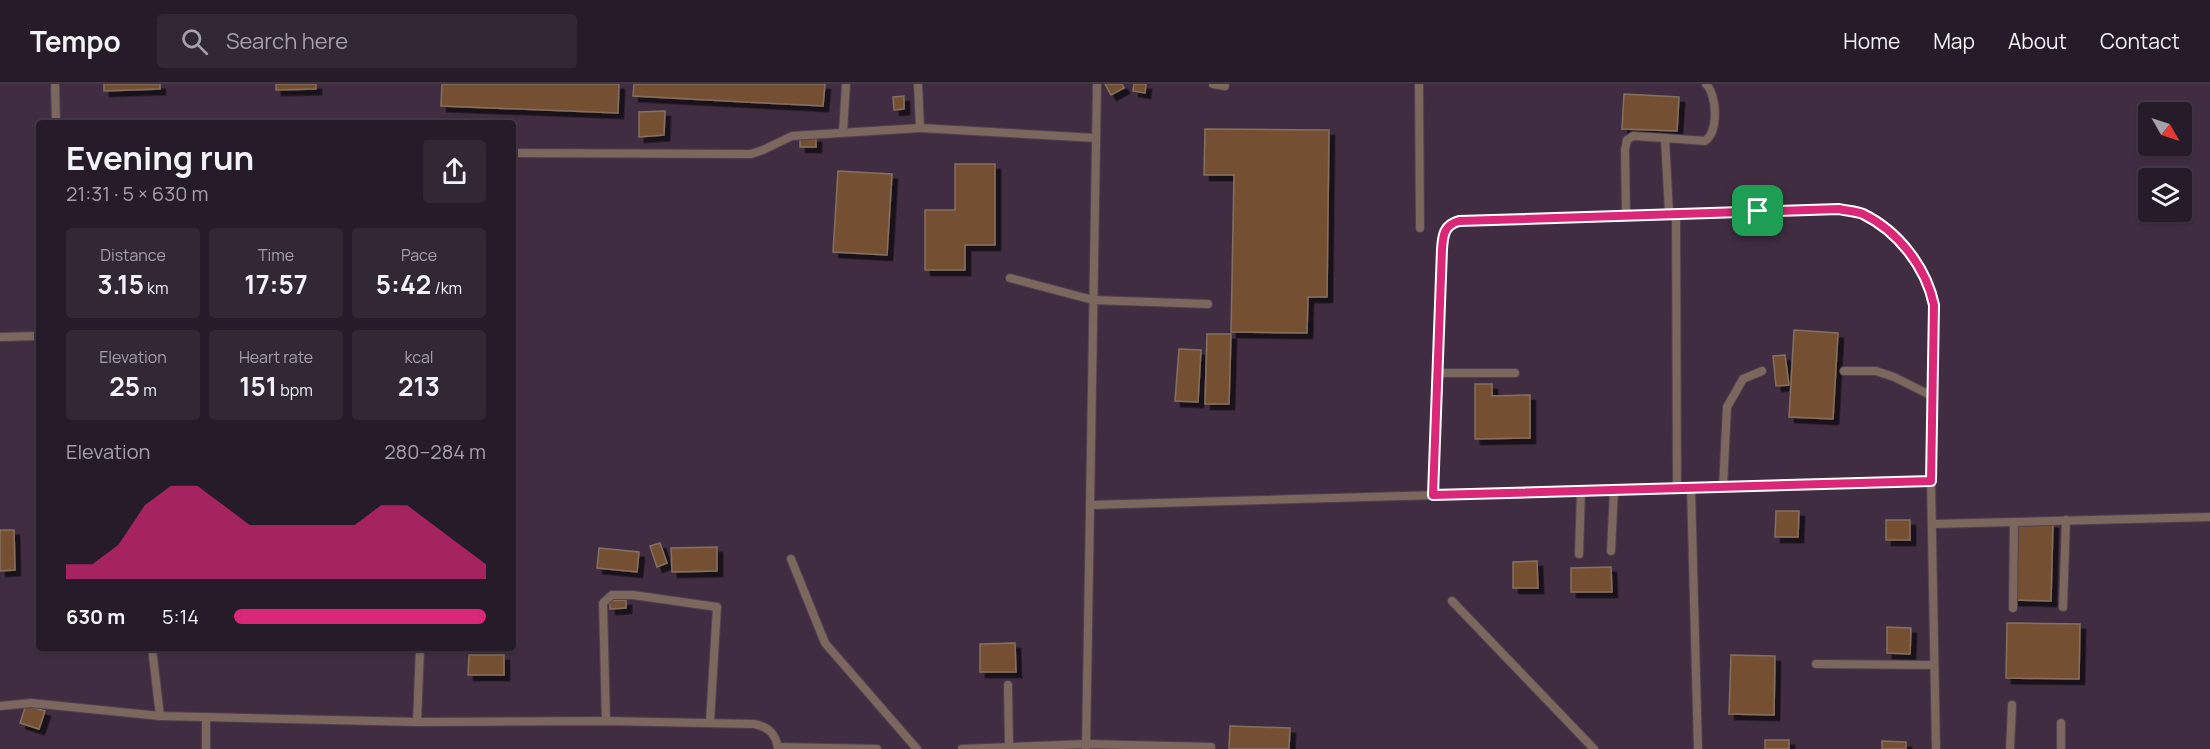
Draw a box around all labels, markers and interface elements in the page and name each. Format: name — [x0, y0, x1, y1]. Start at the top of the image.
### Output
search box — [157, 14, 577, 68]
text: Tempo — [30, 22, 121, 60]
icon: search — [178, 25, 211, 58]
text: Search here — [226, 26, 348, 56]
text: Home — [1843, 27, 1900, 55]
text: Map — [1933, 27, 1975, 55]
text: About — [2008, 27, 2067, 55]
text: Contact — [2100, 27, 2180, 55]
north arrow — [2138, 102, 2192, 156]
map controls — [2138, 102, 2192, 222]
text: Evening run — [66, 135, 254, 180]
button: share — [423, 140, 486, 203]
button: layers — [2138, 168, 2192, 222]
text: 21:31 · 5 × 630 m — [66, 180, 209, 207]
pin — [1732, 185, 1783, 236]
icon: arrive — [1741, 194, 1774, 227]
text: Distance — [100, 244, 166, 266]
text: Time — [258, 244, 294, 266]
text: Pace — [401, 244, 437, 266]
text: 3.15 — [97, 266, 144, 302]
text: 17:57 — [244, 266, 308, 302]
text: 5:42 — [376, 266, 431, 302]
text: km — [144, 277, 169, 299]
text: /km — [431, 277, 462, 299]
text: Elevation — [99, 346, 167, 368]
text: Heart rate — [239, 346, 313, 368]
text: kcal — [404, 346, 434, 368]
text: 25 — [109, 368, 140, 404]
text: 151 — [239, 368, 277, 404]
text: 213 — [398, 368, 440, 404]
text: m — [140, 379, 157, 401]
text: bpm — [277, 379, 313, 401]
text: Elevation — [66, 438, 150, 465]
text: 280–284 m — [384, 438, 486, 465]
text: 630 m — [66, 603, 125, 630]
text: 5:14 — [162, 603, 199, 630]

